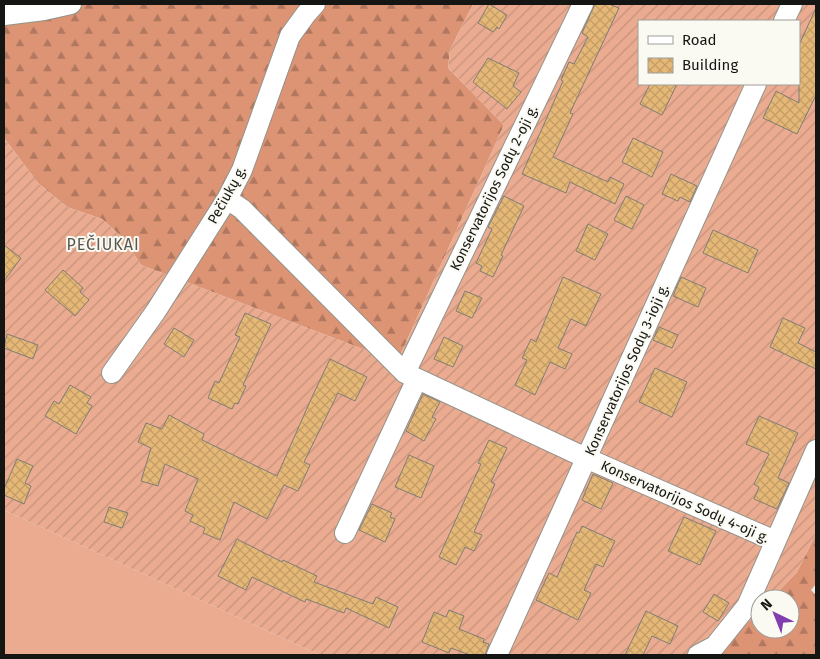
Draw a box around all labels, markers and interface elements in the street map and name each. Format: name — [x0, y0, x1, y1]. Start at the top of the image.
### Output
legend — [638, 20, 800, 85]
text: Road — [682, 31, 717, 49]
text: Building — [682, 56, 738, 74]
street label: Konservatorijos Sodų 2-oji g. — [446, 102, 542, 274]
street label: Pečiukų g. — [204, 163, 250, 227]
district label: PEČIUKAI — [66, 234, 140, 254]
street label: Konservatorijos Sodų 3-ioji g. — [581, 282, 673, 458]
street label: Konservatorijos Sodų 4-oji g. — [598, 457, 772, 547]
north arrow — [750, 589, 800, 639]
text: N — [757, 595, 776, 614]

